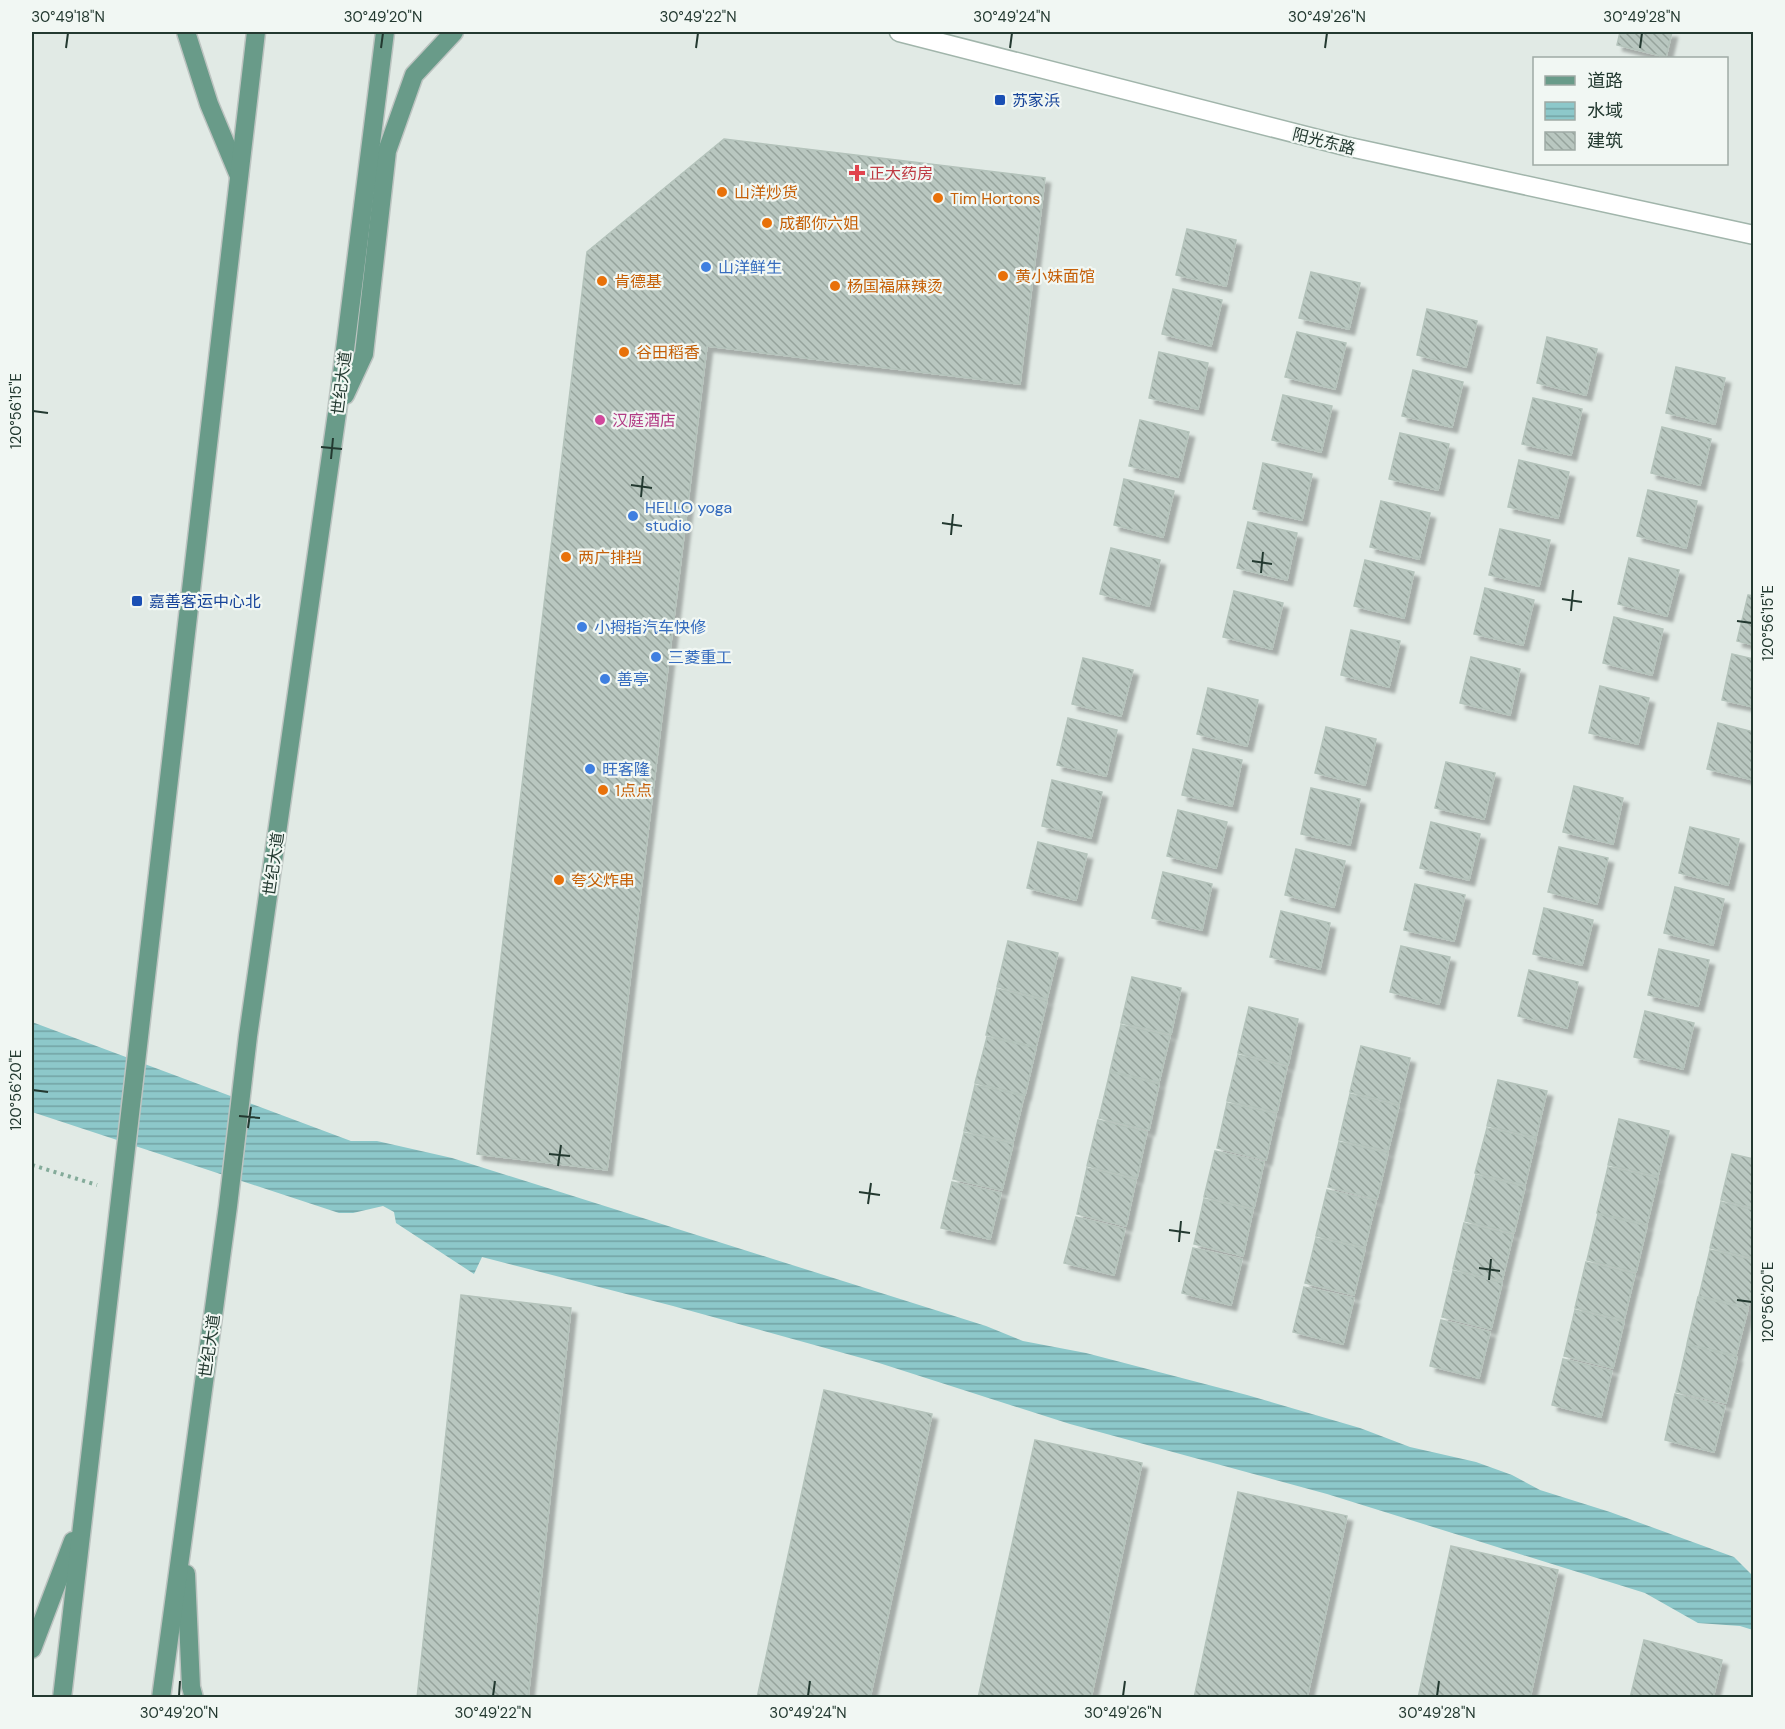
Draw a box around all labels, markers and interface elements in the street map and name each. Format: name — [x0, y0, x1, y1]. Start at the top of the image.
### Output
text: 30°49'18"N — [31, 7, 105, 27]
text: 30°49'20"N — [344, 7, 422, 27]
text: 30°49'22"N — [659, 7, 737, 27]
text: 30°49'24"N — [973, 7, 1051, 27]
text: 30°49'26"N — [1288, 7, 1366, 27]
text: 30°49'28"N — [1603, 7, 1681, 27]
legend — [1533, 57, 1728, 165]
text: 道路 — [1587, 69, 1623, 93]
place label: 苏家浜 — [1012, 90, 1060, 111]
marker: 苏家浜 — [993, 93, 1007, 107]
text: 水域 — [1587, 99, 1623, 123]
street label: 阳光东路 — [1290, 124, 1357, 159]
text: 建筑 — [1587, 129, 1623, 153]
place label: 正大药房 — [869, 163, 933, 184]
marker: 正大药房 — [850, 166, 864, 180]
place label: 山洋炒货 — [734, 182, 798, 203]
marker: 山洋炒货 — [715, 185, 729, 199]
place label: Tim Hortons — [950, 188, 1040, 209]
marker: Tim Hortons — [931, 191, 945, 205]
place label: 成都你六姐 — [779, 213, 859, 234]
marker: 成都你六姐 — [760, 216, 774, 230]
place label: 山洋鲜生 — [718, 257, 782, 278]
marker: 山洋鲜生 — [699, 260, 713, 274]
place label: 黄小妹面馆 — [1015, 266, 1095, 287]
marker: 黄小妹面馆 — [996, 269, 1010, 283]
place label: 肯德基 — [614, 271, 662, 292]
marker: 肯德基 — [595, 274, 609, 288]
place label: 杨国福麻辣烫 — [847, 276, 943, 297]
marker: 杨国福麻辣烫 — [828, 279, 842, 293]
place label: 谷田稻香 — [636, 342, 700, 363]
marker: 谷田稻香 — [617, 345, 631, 359]
street label: 世纪大道 — [327, 350, 356, 416]
text: 120°56'15"E — [6, 373, 26, 449]
place label: 汉庭酒店 — [612, 410, 676, 431]
marker: 汉庭酒店 — [593, 413, 607, 427]
place label: HELLO yoga studio — [645, 497, 732, 536]
marker: HELLO yoga studio — [626, 509, 640, 523]
place label: 两广排挡 — [578, 547, 642, 568]
marker: 两广排挡 — [559, 550, 573, 564]
text: 120°56'15"E — [1758, 585, 1778, 661]
place label: 嘉善客运中心北 — [149, 591, 261, 612]
marker: 嘉善客运中心北 — [130, 594, 144, 608]
place label: 小拇指汽车快修 — [594, 617, 706, 638]
marker: 小拇指汽车快修 — [575, 620, 589, 634]
place label: 三菱重工 — [668, 647, 732, 668]
marker: 三菱重工 — [649, 650, 663, 664]
place label: 善亭 — [617, 669, 649, 690]
marker: 善亭 — [598, 672, 612, 686]
place label: 旺客隆 — [602, 759, 650, 780]
marker: 旺客隆 — [583, 762, 597, 776]
place label: 1点点 — [615, 780, 652, 801]
marker: 1点点 — [596, 783, 610, 797]
street label: 世纪大道 — [259, 831, 288, 897]
place label: 夸父炸串 — [571, 870, 635, 891]
marker: 夸父炸串 — [552, 873, 566, 887]
text: 120°56'20"E — [6, 1049, 26, 1131]
text: 120°56'20"E — [1758, 1261, 1778, 1343]
street label: 世纪大道 — [195, 1313, 224, 1379]
text: 30°49'20"N — [140, 1703, 218, 1723]
text: 30°49'22"N — [454, 1703, 532, 1723]
text: 30°49'24"N — [769, 1703, 847, 1723]
text: 30°49'26"N — [1084, 1703, 1162, 1723]
text: 30°49'28"N — [1398, 1703, 1476, 1723]

